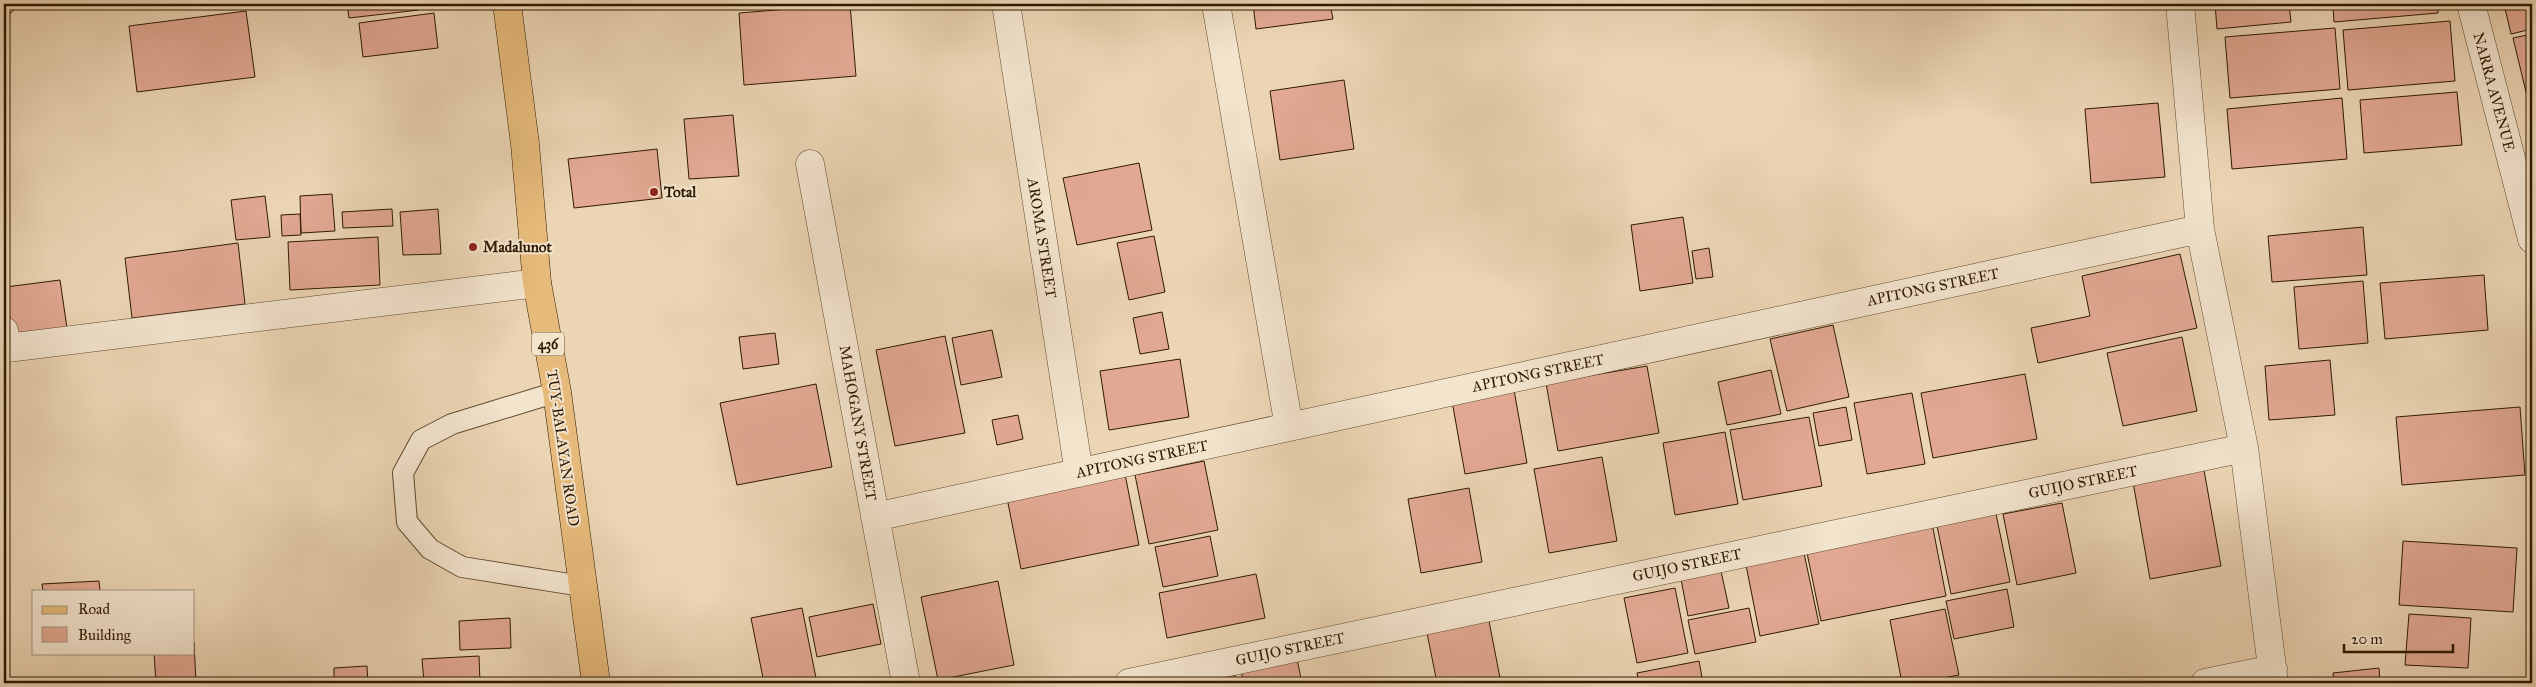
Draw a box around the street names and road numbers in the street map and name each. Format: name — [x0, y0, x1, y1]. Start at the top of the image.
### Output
street label: NARRA AVENUE — [2469, 30, 2519, 154]
street label: AROMA STREET — [1023, 176, 1060, 299]
street label: APITONG STREET — [1864, 264, 2001, 310]
road number: 436 — [532, 332, 564, 356]
street label: MAHOGANY STREET — [835, 344, 881, 502]
street label: APITONG STREET — [1469, 350, 1606, 396]
street label: TUY-BALAYAN ROAD — [543, 369, 583, 528]
street label: APITONG STREET — [1073, 436, 1210, 482]
street label: GUIJO STREET — [2027, 462, 2139, 503]
street label: GUIJO STREET — [1631, 545, 1743, 586]
street label: GUIJO STREET — [1234, 629, 1346, 670]

